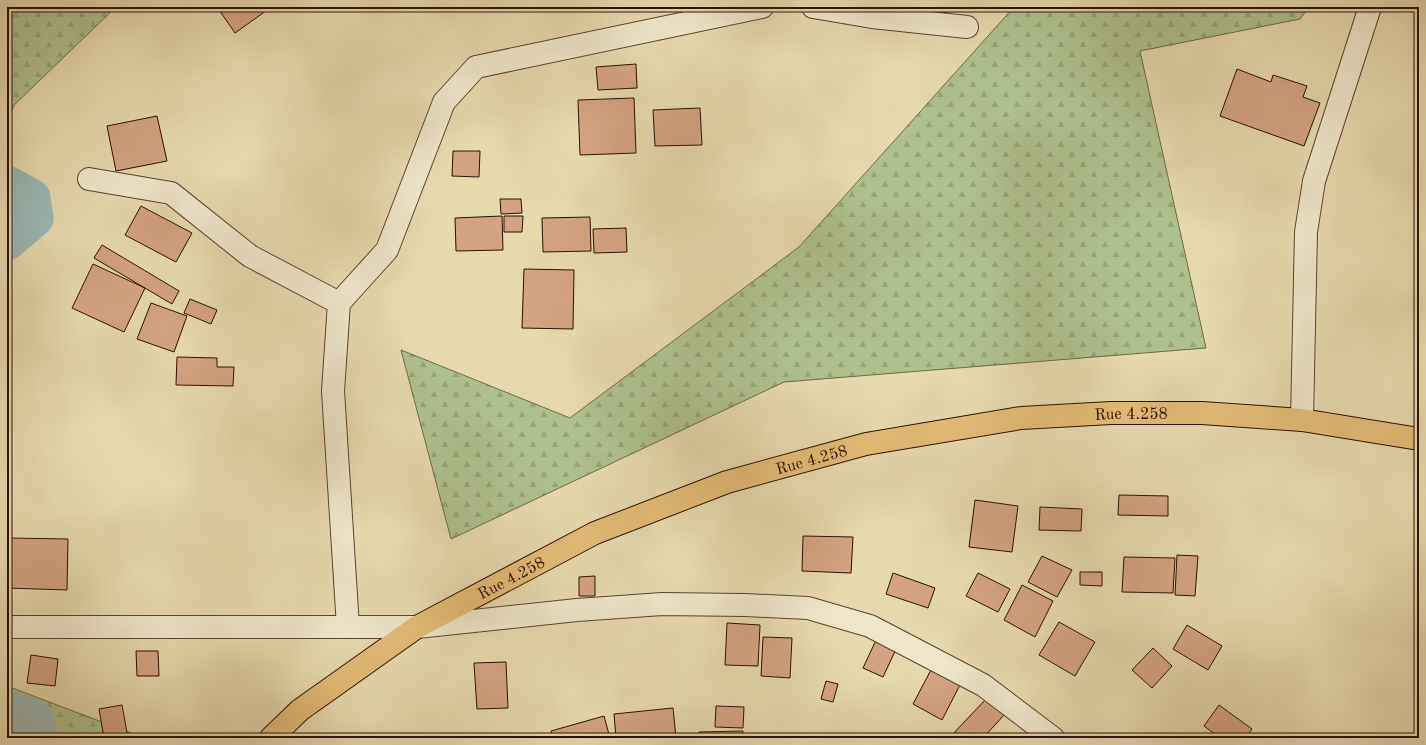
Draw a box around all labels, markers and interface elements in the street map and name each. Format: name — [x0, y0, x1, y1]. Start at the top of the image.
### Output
street label: Rue 4.258 — [1094, 407, 1168, 424]
street label: Rue 4.258 — [774, 443, 849, 478]
street label: Rue 4.258 — [476, 555, 548, 603]

